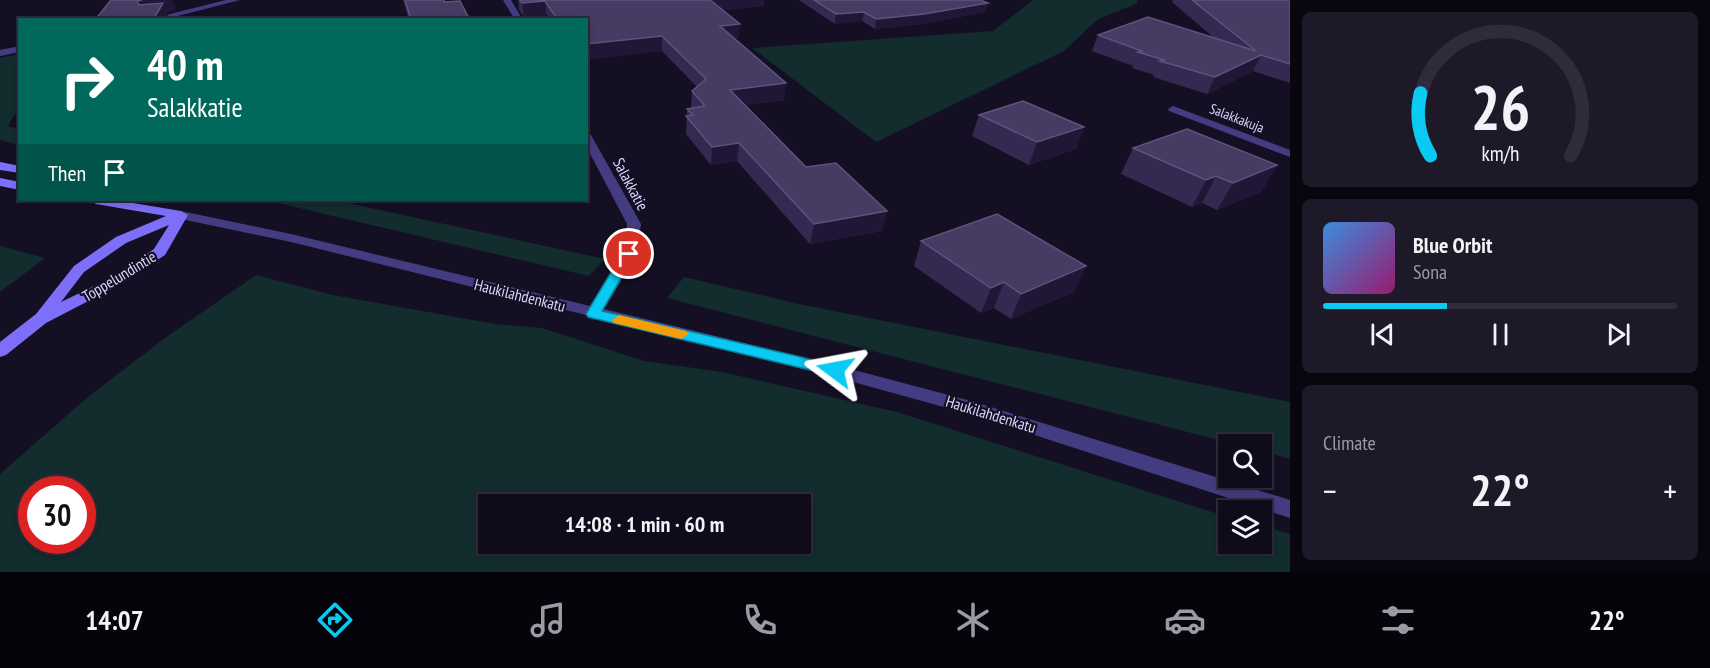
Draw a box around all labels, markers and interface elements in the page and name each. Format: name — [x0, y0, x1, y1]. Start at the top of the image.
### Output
text: 40 m — [147, 37, 224, 92]
icon: right — [48, 42, 126, 120]
text: 26 — [1470, 67, 1530, 148]
text: Salakkatie — [147, 90, 243, 124]
street label: Salakkakuja — [1207, 99, 1267, 137]
text: km/h — [1481, 140, 1519, 168]
street label: Salakkatie — [609, 154, 653, 214]
icon: arrive — [98, 156, 131, 189]
text: Then — [48, 159, 86, 187]
pin — [603, 228, 654, 279]
text: Blue Orbit — [1413, 231, 1492, 259]
icon: arrive — [612, 237, 645, 270]
street label: Toppelundintie — [78, 246, 160, 306]
text: Sona — [1413, 259, 1447, 285]
street label: Haukilahdenkatu — [472, 274, 568, 316]
icon: previous — [1366, 318, 1399, 351]
icon: pause — [1484, 318, 1517, 351]
icon: next — [1602, 318, 1635, 351]
position arrow — [803, 338, 867, 402]
street label: Haukilahdenkatu — [943, 391, 1039, 437]
text: Climate — [1323, 430, 1376, 456]
map controls — [1218, 434, 1272, 554]
button: search — [1218, 434, 1272, 488]
text: 22° — [1470, 460, 1530, 518]
text: − — [1323, 469, 1337, 512]
text: + — [1663, 469, 1677, 512]
speed limit sign: 30 — [18, 476, 96, 554]
button: layers — [1218, 500, 1272, 554]
text: 14:08 · 1 min · 60 m — [565, 510, 724, 538]
icon: directions — [314, 599, 356, 641]
icon: music — [527, 599, 569, 641]
icon: phone — [739, 599, 781, 641]
icon: climate — [952, 599, 994, 641]
icon: car — [1164, 599, 1206, 641]
icon: filters — [1377, 599, 1419, 641]
text: 14:07 — [85, 603, 144, 637]
text: 22° — [1589, 603, 1625, 637]

